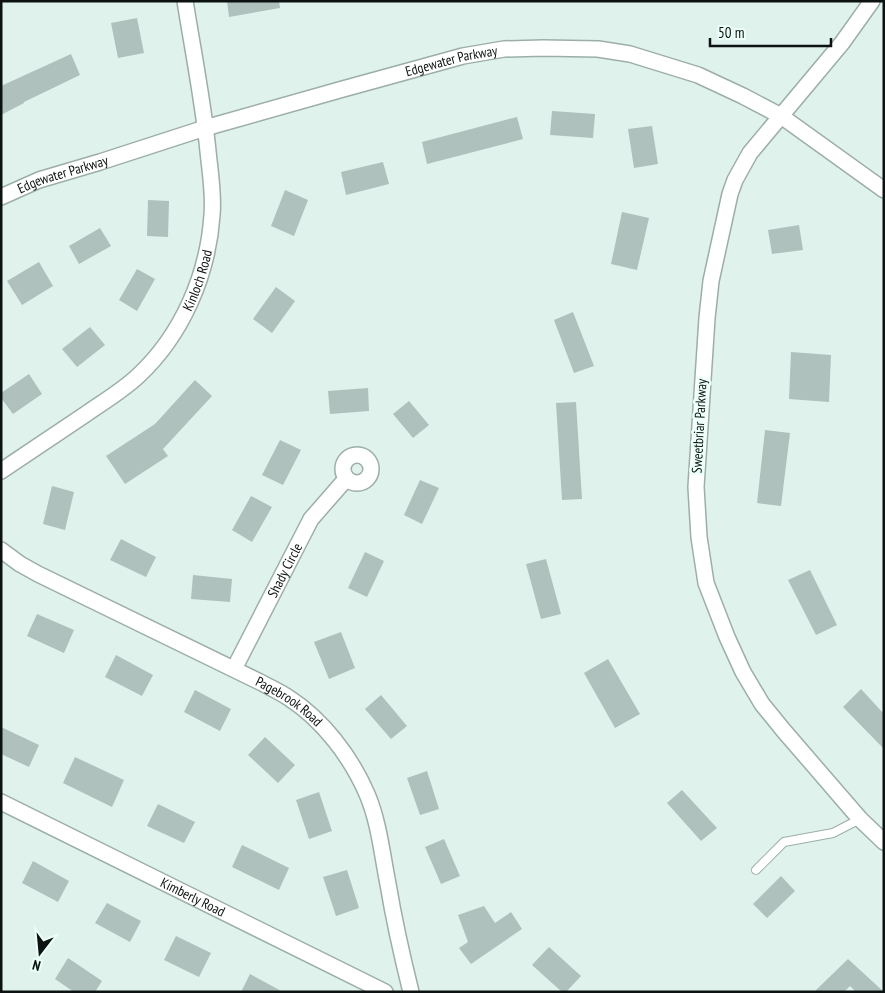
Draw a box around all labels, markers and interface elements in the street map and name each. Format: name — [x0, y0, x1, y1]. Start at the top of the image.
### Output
scale bar — [710, 15, 831, 47]
text: 50 m — [718, 23, 744, 42]
street label: Edgewater Parkway — [403, 41, 499, 80]
street label: Edgewater Parkway — [15, 151, 111, 197]
street label: Kinloch Road — [178, 248, 216, 314]
street label: Sweetbriar Parkway — [688, 378, 711, 474]
street label: Shady Circle — [263, 540, 306, 601]
street label: Pagebrook Road — [253, 672, 327, 730]
street label: Kimberly Road — [158, 873, 228, 920]
north arrow — [15, 928, 65, 978]
text: N — [30, 956, 43, 975]

